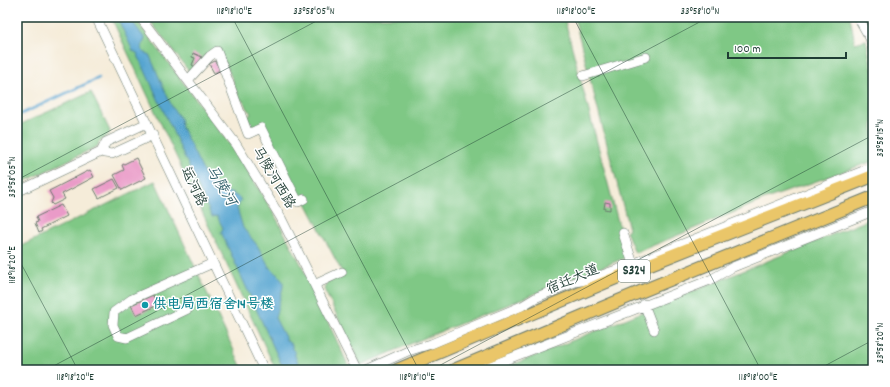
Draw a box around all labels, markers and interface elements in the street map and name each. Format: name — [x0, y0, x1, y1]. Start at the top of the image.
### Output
text: 118°18'10"E — [216, 5, 252, 19]
text: 33°58'05"N — [293, 5, 335, 19]
text: 118°18'00"E — [557, 5, 596, 19]
text: 33°58'10"N — [681, 5, 719, 19]
scale bar — [728, 34, 846, 60]
text: 100 m — [734, 41, 761, 58]
text: 33°58'15"N — [874, 119, 888, 157]
street label: 马陵河西路 — [246, 143, 300, 213]
text: 33°58'05"N — [6, 156, 20, 198]
water label: 马陵河 — [199, 161, 243, 214]
street label: 运河路 — [175, 164, 211, 210]
text: 118°18'20"E — [6, 246, 20, 284]
street label: 宿迁大道 — [543, 260, 603, 300]
road number: S324 — [618, 260, 650, 282]
place label: 供电局西宿舍14号楼 — [153, 295, 274, 315]
marker: 供电局西宿舍14号楼 — [140, 300, 150, 310]
text: 33°58'20"N — [874, 322, 888, 364]
text: 118°18'20"E — [56, 371, 94, 385]
text: 118°18'10"E — [399, 371, 435, 385]
text: 118°18'00"E — [739, 371, 778, 385]

